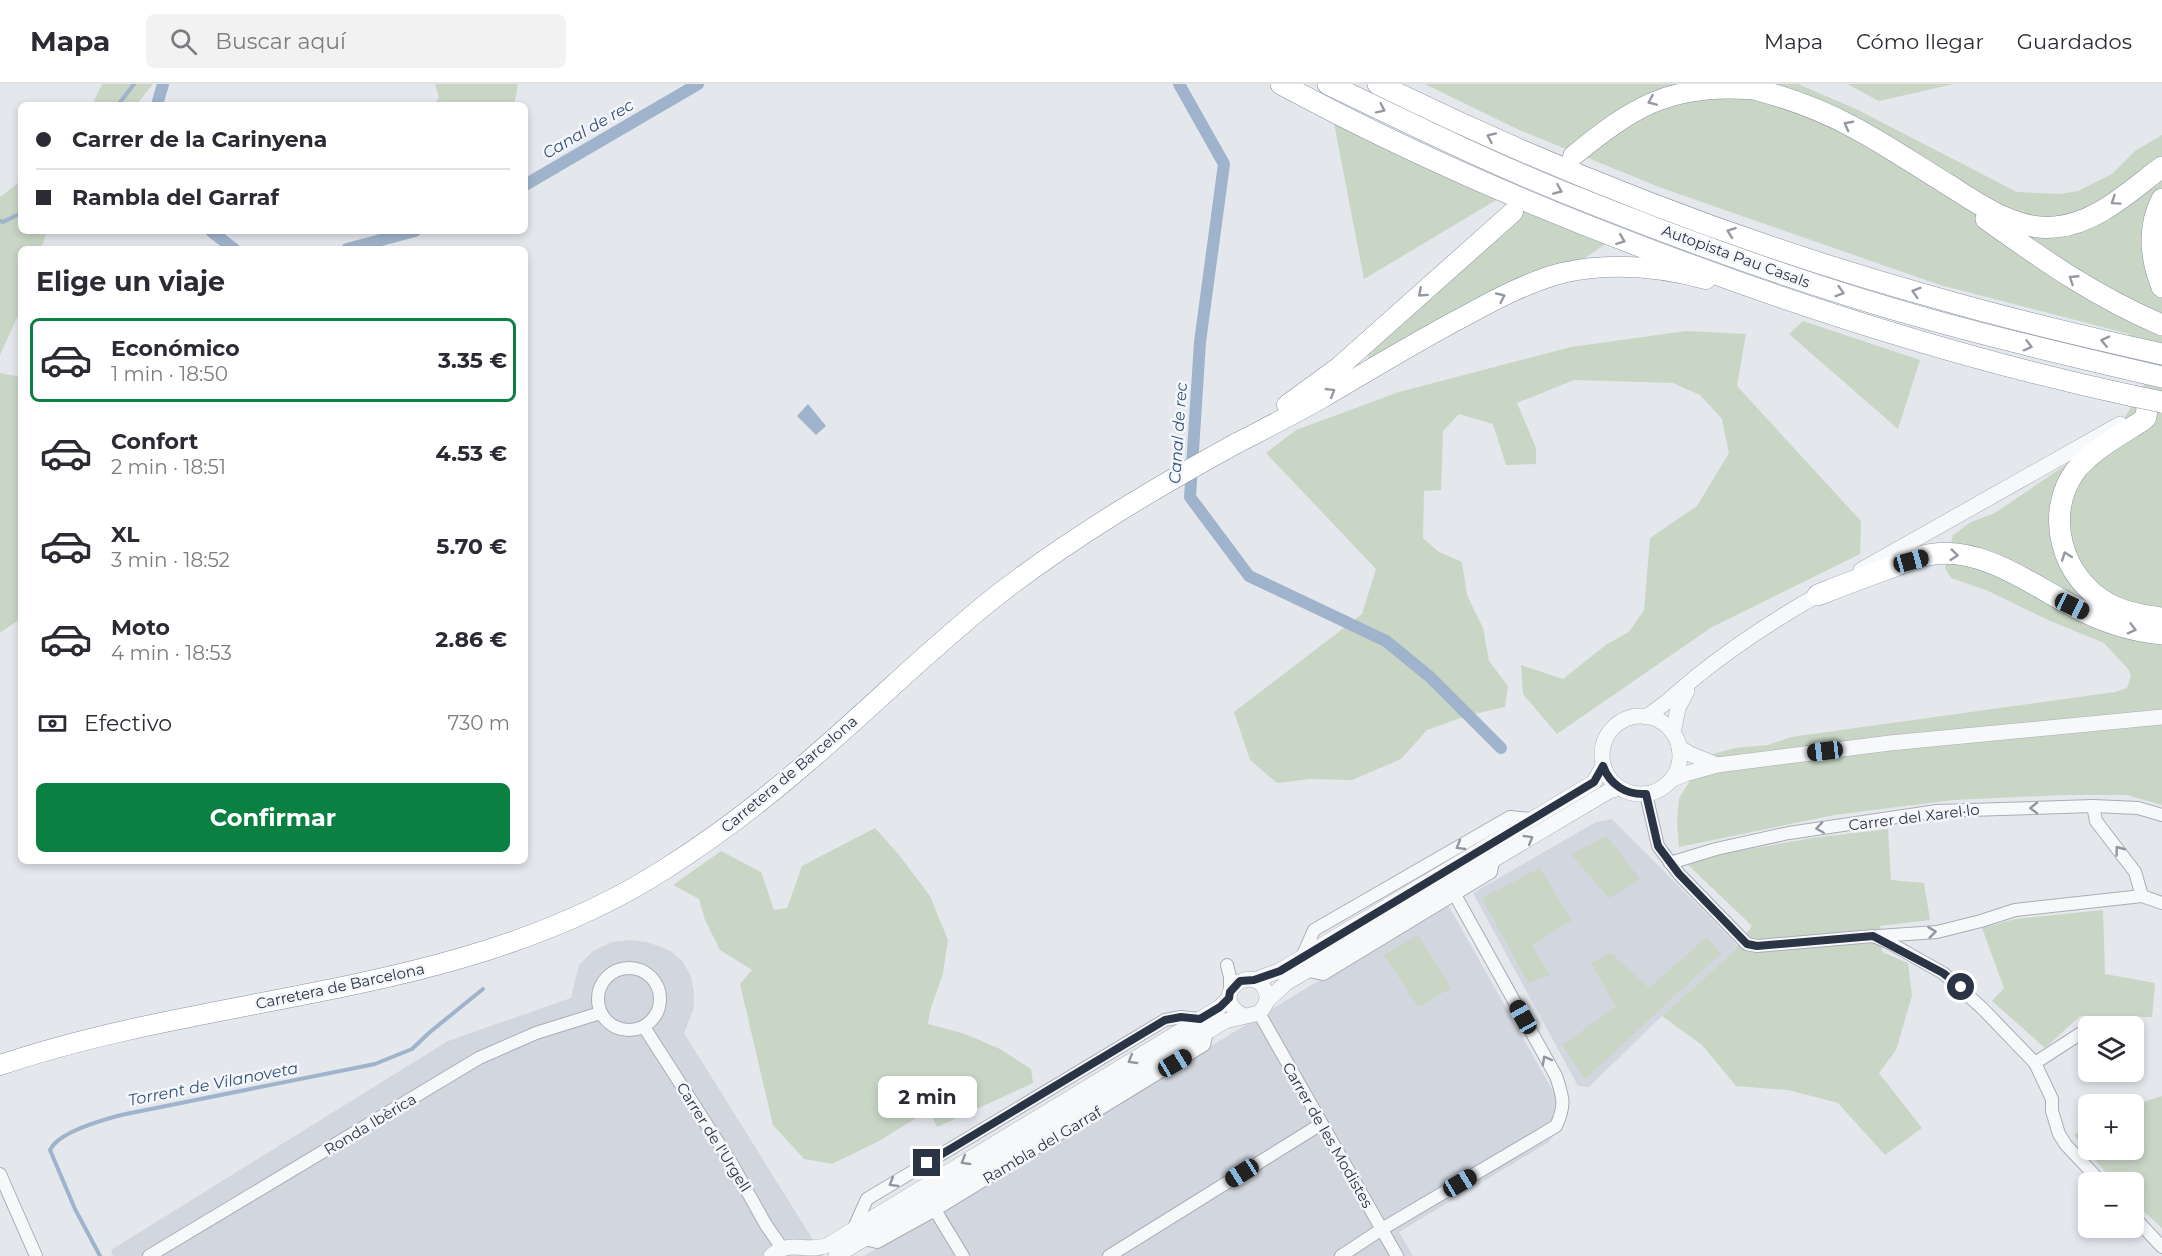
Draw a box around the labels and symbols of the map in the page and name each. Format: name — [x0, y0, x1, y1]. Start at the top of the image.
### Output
one-way arrow — [1647, 94, 1658, 106]
water label: Canal de rec — [539, 95, 637, 163]
one-way arrow — [1374, 102, 1385, 114]
one-way arrow — [1843, 120, 1854, 132]
one-way arrow — [1487, 132, 1498, 144]
one-way arrow — [1552, 183, 1563, 195]
one-way arrow — [2110, 194, 2121, 205]
street label: Autopista Pau Casals — [1659, 220, 1813, 292]
one-way arrow — [1726, 227, 1737, 240]
one-way arrow — [1614, 233, 1625, 245]
one-way arrow — [2068, 276, 2079, 287]
one-way arrow — [1834, 285, 1845, 297]
one-way arrow — [1419, 286, 1429, 297]
one-way arrow — [1911, 287, 1922, 300]
one-way arrow — [1495, 292, 1506, 304]
one-way arrow — [2100, 336, 2110, 349]
one-way arrow — [2022, 339, 2033, 351]
water label: Canal de rec — [1165, 382, 1191, 484]
one-way arrow — [1325, 388, 1335, 400]
car — [1891, 548, 1931, 574]
one-way arrow — [1949, 548, 1958, 561]
one-way arrow — [2060, 551, 2073, 562]
car — [2052, 590, 2092, 622]
one-way arrow — [2127, 622, 2137, 635]
street label: Carretera de Barcelona — [717, 711, 861, 837]
car — [1806, 740, 1844, 762]
street label: Carrer del Xarel·lo — [1847, 800, 1981, 834]
one-way arrow — [2030, 801, 2039, 814]
one-way arrow — [1815, 822, 1824, 834]
one-way arrow — [1523, 835, 1533, 846]
one-way arrow — [1456, 839, 1466, 850]
one-way arrow — [2115, 846, 2126, 857]
one-way arrow — [1927, 926, 1936, 938]
street label: Carretera de Barcelona — [254, 959, 426, 1013]
route start — [1947, 973, 1974, 1000]
car — [1506, 997, 1540, 1037]
car — [1155, 1046, 1195, 1080]
one-way arrow — [1128, 1053, 1138, 1065]
one-way arrow — [1542, 1055, 1554, 1066]
water label: Torrent de Vilanoveta — [126, 1058, 300, 1110]
street label: Carrer de les Modistes — [1279, 1059, 1377, 1211]
callout: 2 min — [878, 1076, 976, 1118]
street label: Carrer de l'Urgell — [673, 1079, 755, 1195]
street label: Ronda Ibèrica — [320, 1089, 420, 1159]
street label: Rambla del Garraf — [979, 1102, 1106, 1188]
route end — [913, 1149, 940, 1176]
one-way arrow — [961, 1154, 971, 1166]
car — [1222, 1156, 1262, 1190]
car — [1440, 1166, 1480, 1200]
one-way arrow — [889, 1176, 899, 1188]

